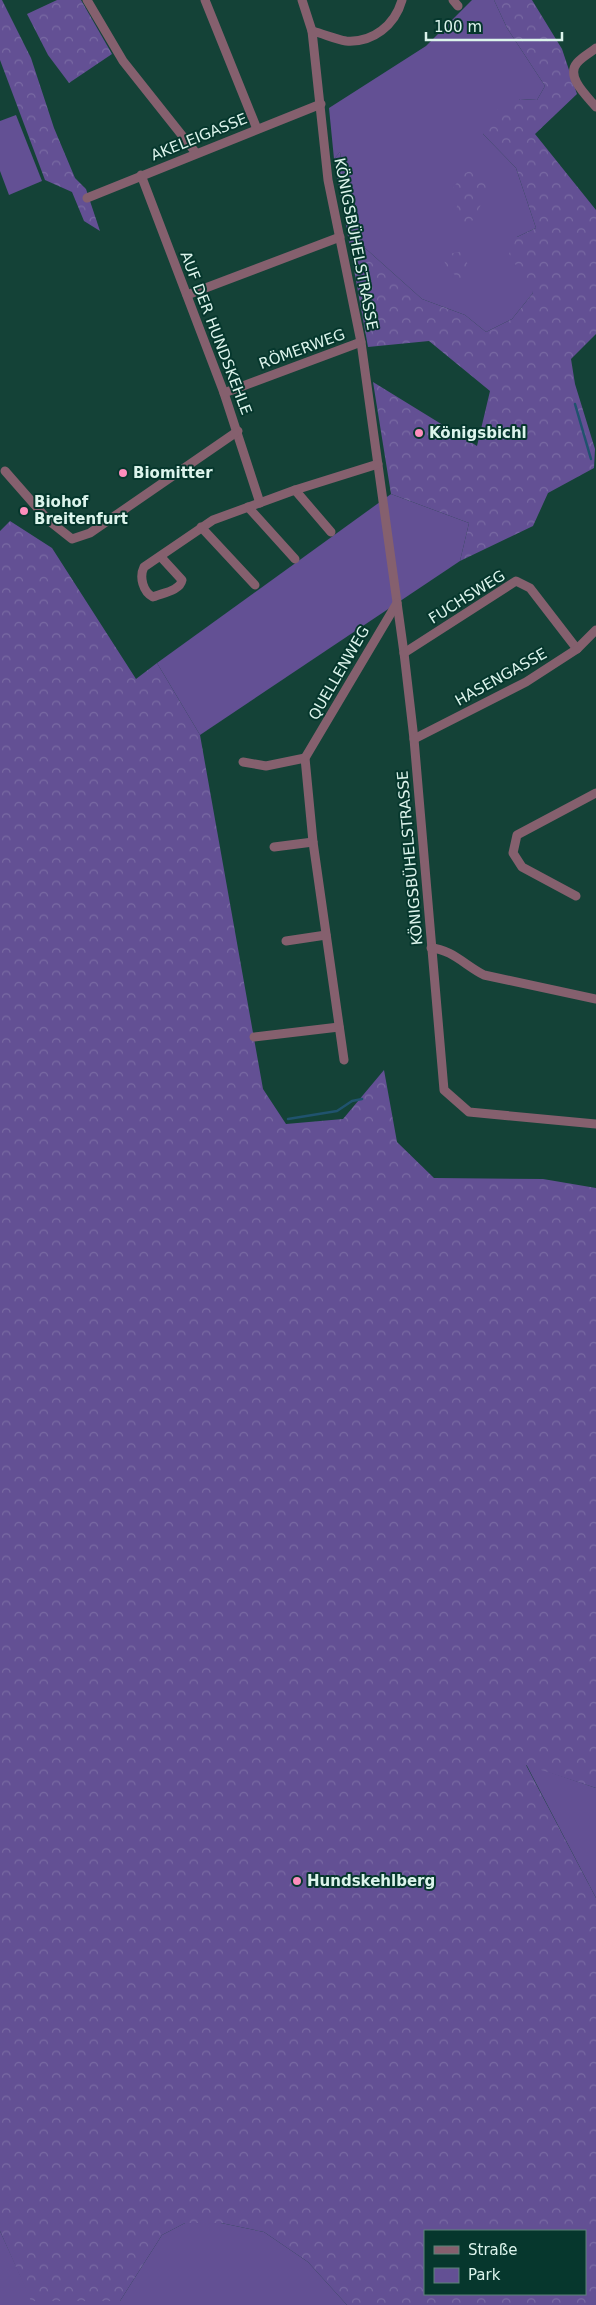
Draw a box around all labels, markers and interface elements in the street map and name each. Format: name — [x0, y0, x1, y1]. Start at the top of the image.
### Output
scale bar — [426, 10, 562, 42]
text: 100 m — [434, 18, 482, 36]
street label: AKELEIGASSE — [148, 110, 250, 164]
street label: KÖNIGSBÜHELSTRASSE — [330, 156, 383, 332]
street label: AUF DER HUNDSKEHLE — [176, 249, 256, 417]
street label: RÖMERWEG — [256, 324, 348, 373]
place label: Königsbichl — [429, 424, 527, 442]
marker: Königsbichl — [413, 427, 425, 439]
place label: Biomitter — [133, 464, 213, 482]
marker: Biomitter — [117, 467, 129, 479]
place label: Biohof Breitenfurt — [34, 493, 128, 528]
marker: Biohof Breitenfurt — [18, 505, 30, 517]
street label: FUCHSWEG — [425, 566, 509, 628]
street label: QUELLENWEG — [305, 623, 373, 723]
street label: HASENGASSE — [452, 644, 550, 710]
street label: KÖNIGSBÜHELSTRASSE — [392, 770, 427, 946]
place label: Hundskehlberg — [307, 1872, 435, 1890]
marker: Hundskehlberg — [291, 1875, 303, 1887]
legend — [424, 2230, 586, 2295]
text: Straße — [468, 2241, 517, 2259]
text: Park — [468, 2266, 501, 2284]

